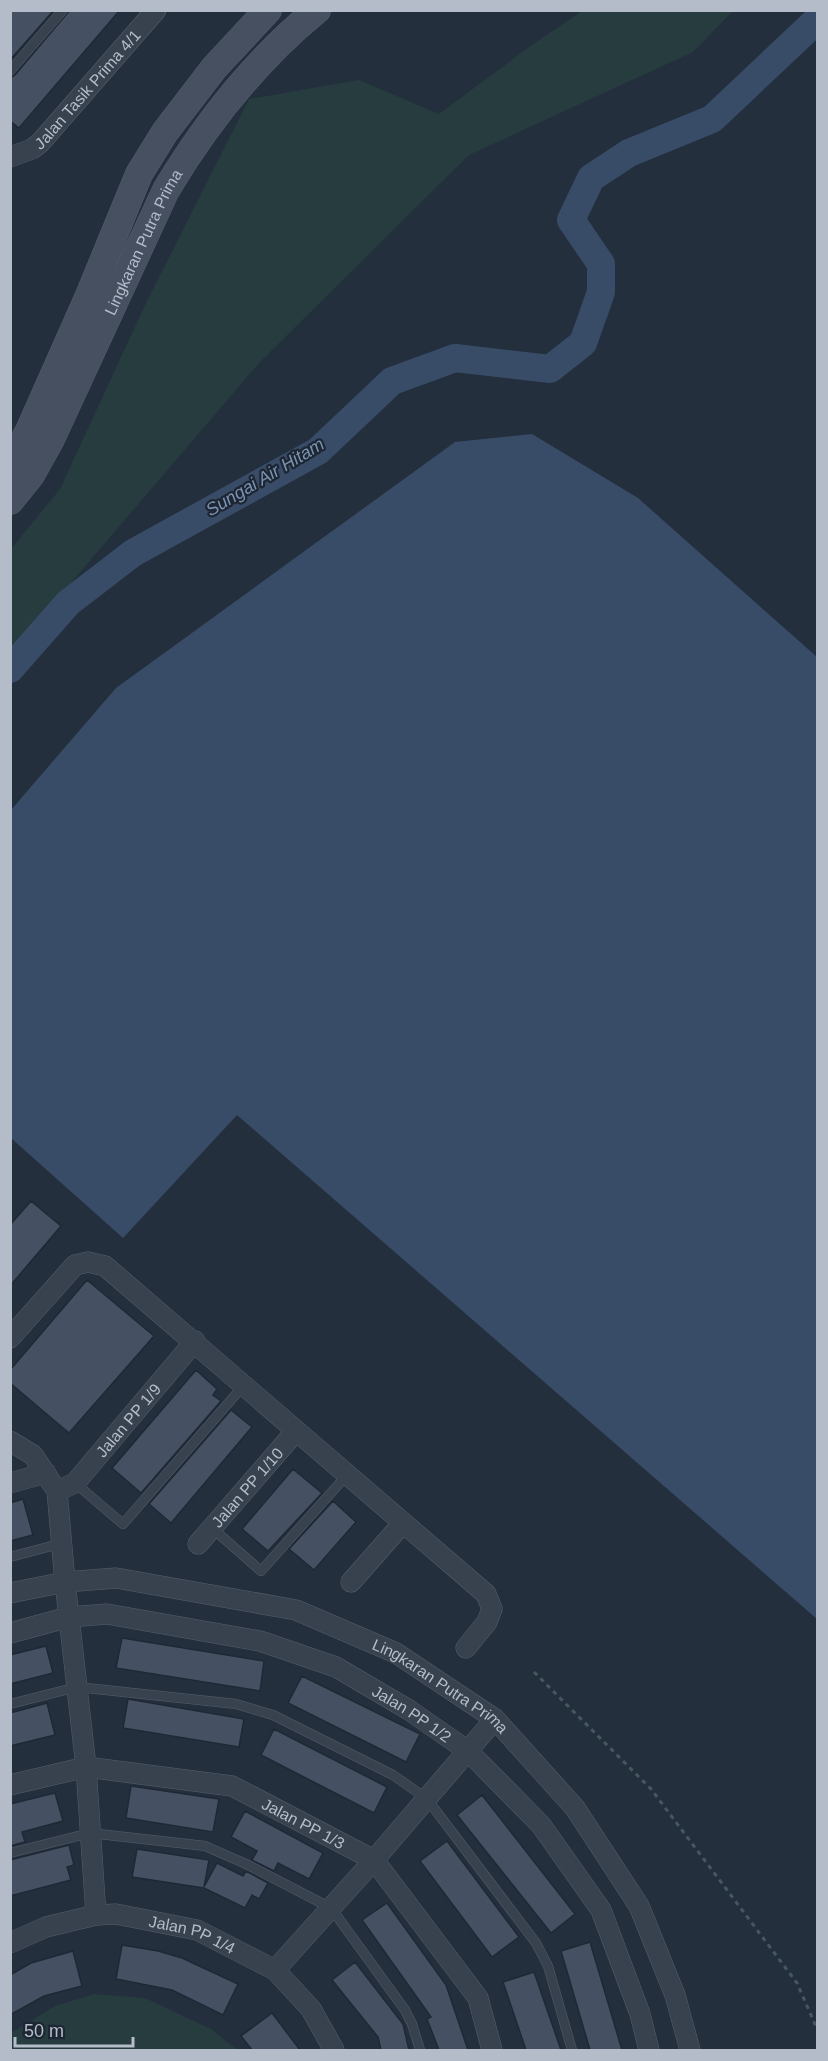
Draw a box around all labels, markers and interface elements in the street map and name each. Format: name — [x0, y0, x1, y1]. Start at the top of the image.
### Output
street label: Jalan Tasik Prima 4/1 — [32, 26, 144, 153]
street label: Lingkaran Putra Prima — [101, 166, 186, 318]
water label: Sungai Air Hitam — [202, 434, 328, 520]
street label: Jalan PP 1/9 — [93, 1380, 164, 1461]
street label: Jalan PP 1/10 — [209, 1444, 287, 1531]
street label: Lingkaran Putra Prima — [370, 1636, 512, 1737]
street label: Jalan PP 1/2 — [369, 1682, 454, 1746]
street label: Jalan PP 1/3 — [259, 1795, 347, 1852]
street label: Jalan PP 1/4 — [148, 1913, 238, 1957]
scale bar — [15, 2010, 134, 2048]
text: 50 m — [24, 2021, 64, 2041]

